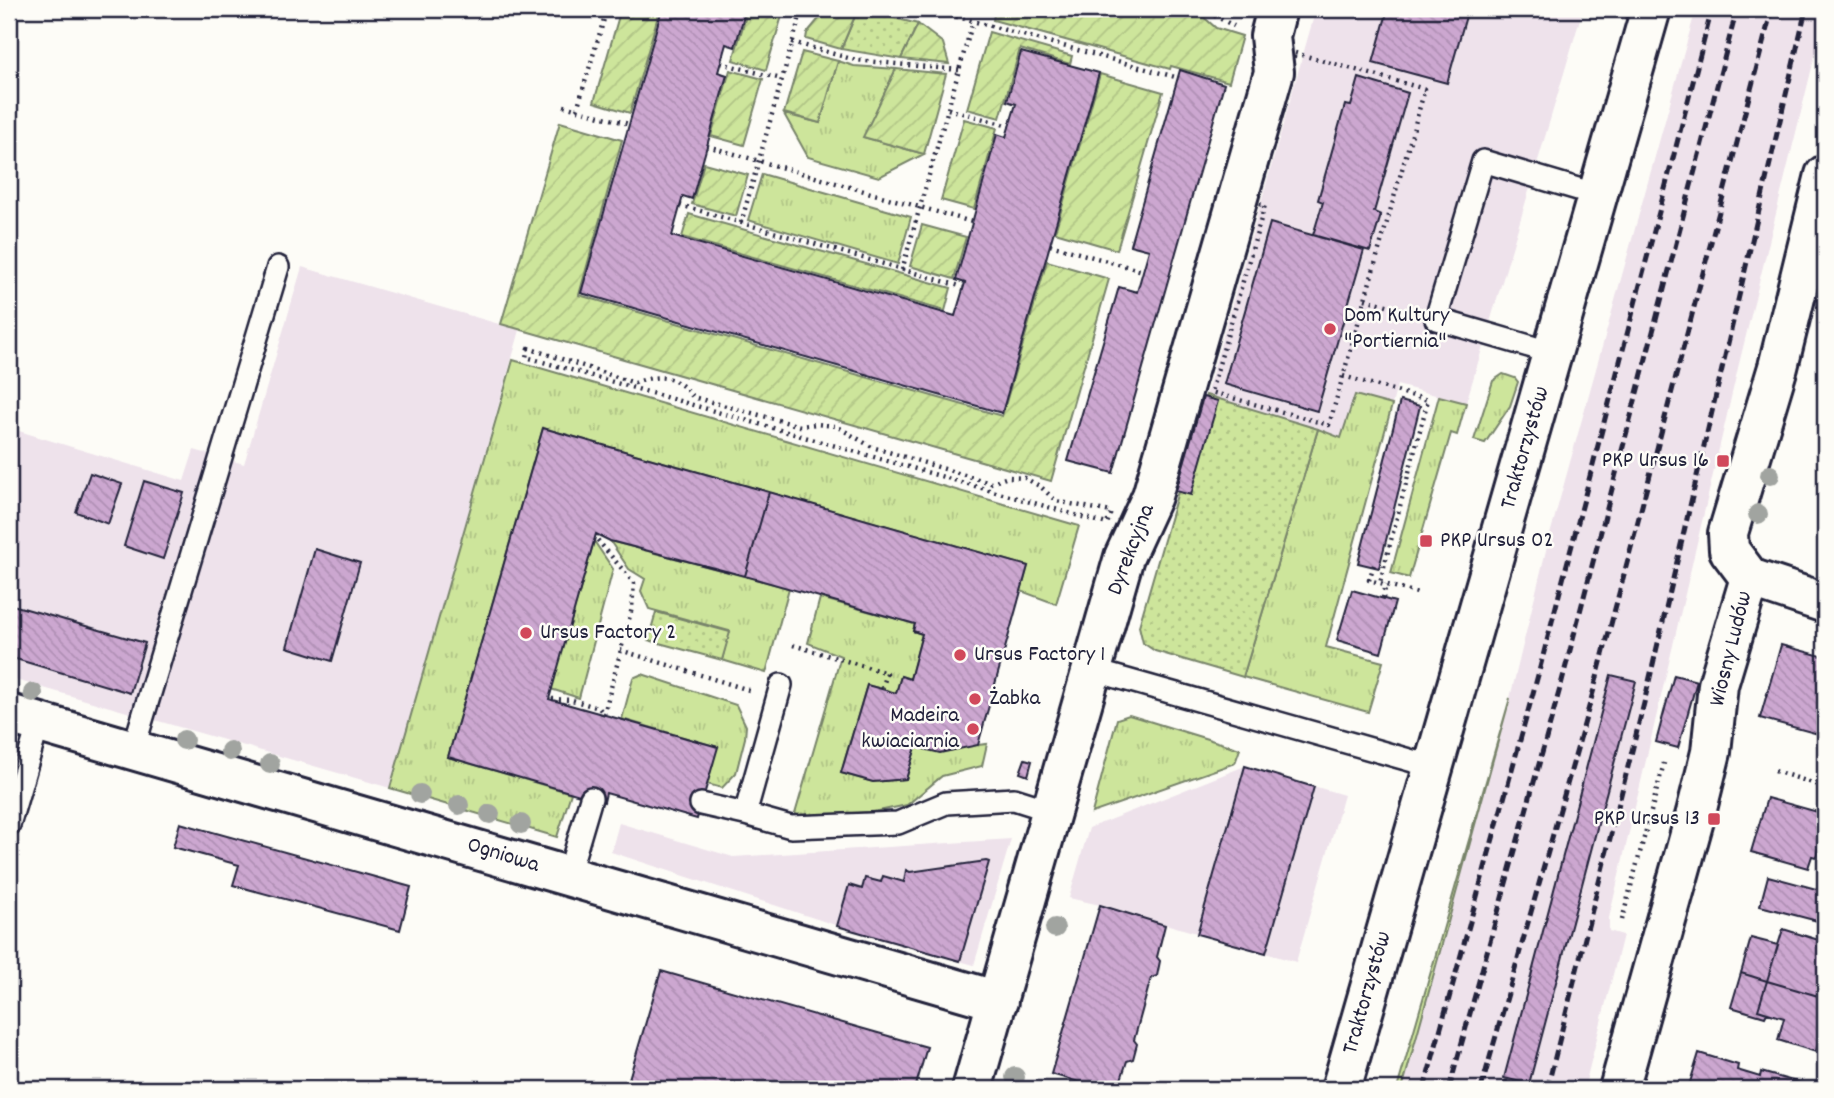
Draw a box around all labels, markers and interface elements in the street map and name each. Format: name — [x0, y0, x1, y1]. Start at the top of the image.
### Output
place label: Dom Kultury "Portiernia" — [1344, 300, 1450, 359]
marker: Dom Kultury "Portiernia" — [1322, 321, 1338, 337]
street label: Traktorzystów — [1493, 383, 1559, 513]
place label: PKP Ursus 16 — [1602, 445, 1709, 478]
marker: PKP Ursus 16 — [1715, 453, 1731, 469]
street label: Dyrekcyjna — [1100, 498, 1165, 600]
place label: PKP Ursus 02 — [1440, 525, 1554, 558]
marker: PKP Ursus 02 — [1418, 533, 1434, 549]
street label: Wiosny Ludów — [1702, 588, 1762, 710]
place label: Ursus Factory 2 — [540, 617, 676, 650]
marker: Ursus Factory 2 — [518, 625, 534, 641]
place label: Ursus Factory 1 — [974, 639, 1105, 672]
marker: Ursus Factory 1 — [952, 647, 968, 663]
place label: Żabka — [989, 683, 1041, 716]
marker: Żabka — [967, 691, 983, 707]
place label: Madeira kwiaciarnia — [861, 700, 960, 759]
marker: Madeira kwiaciarnia — [965, 721, 981, 737]
place label: PKP Ursus 13 — [1594, 803, 1700, 836]
marker: PKP Ursus 13 — [1706, 811, 1722, 827]
street label: Ogniowa — [463, 829, 544, 883]
street label: Traktorzystów — [1335, 928, 1401, 1058]

